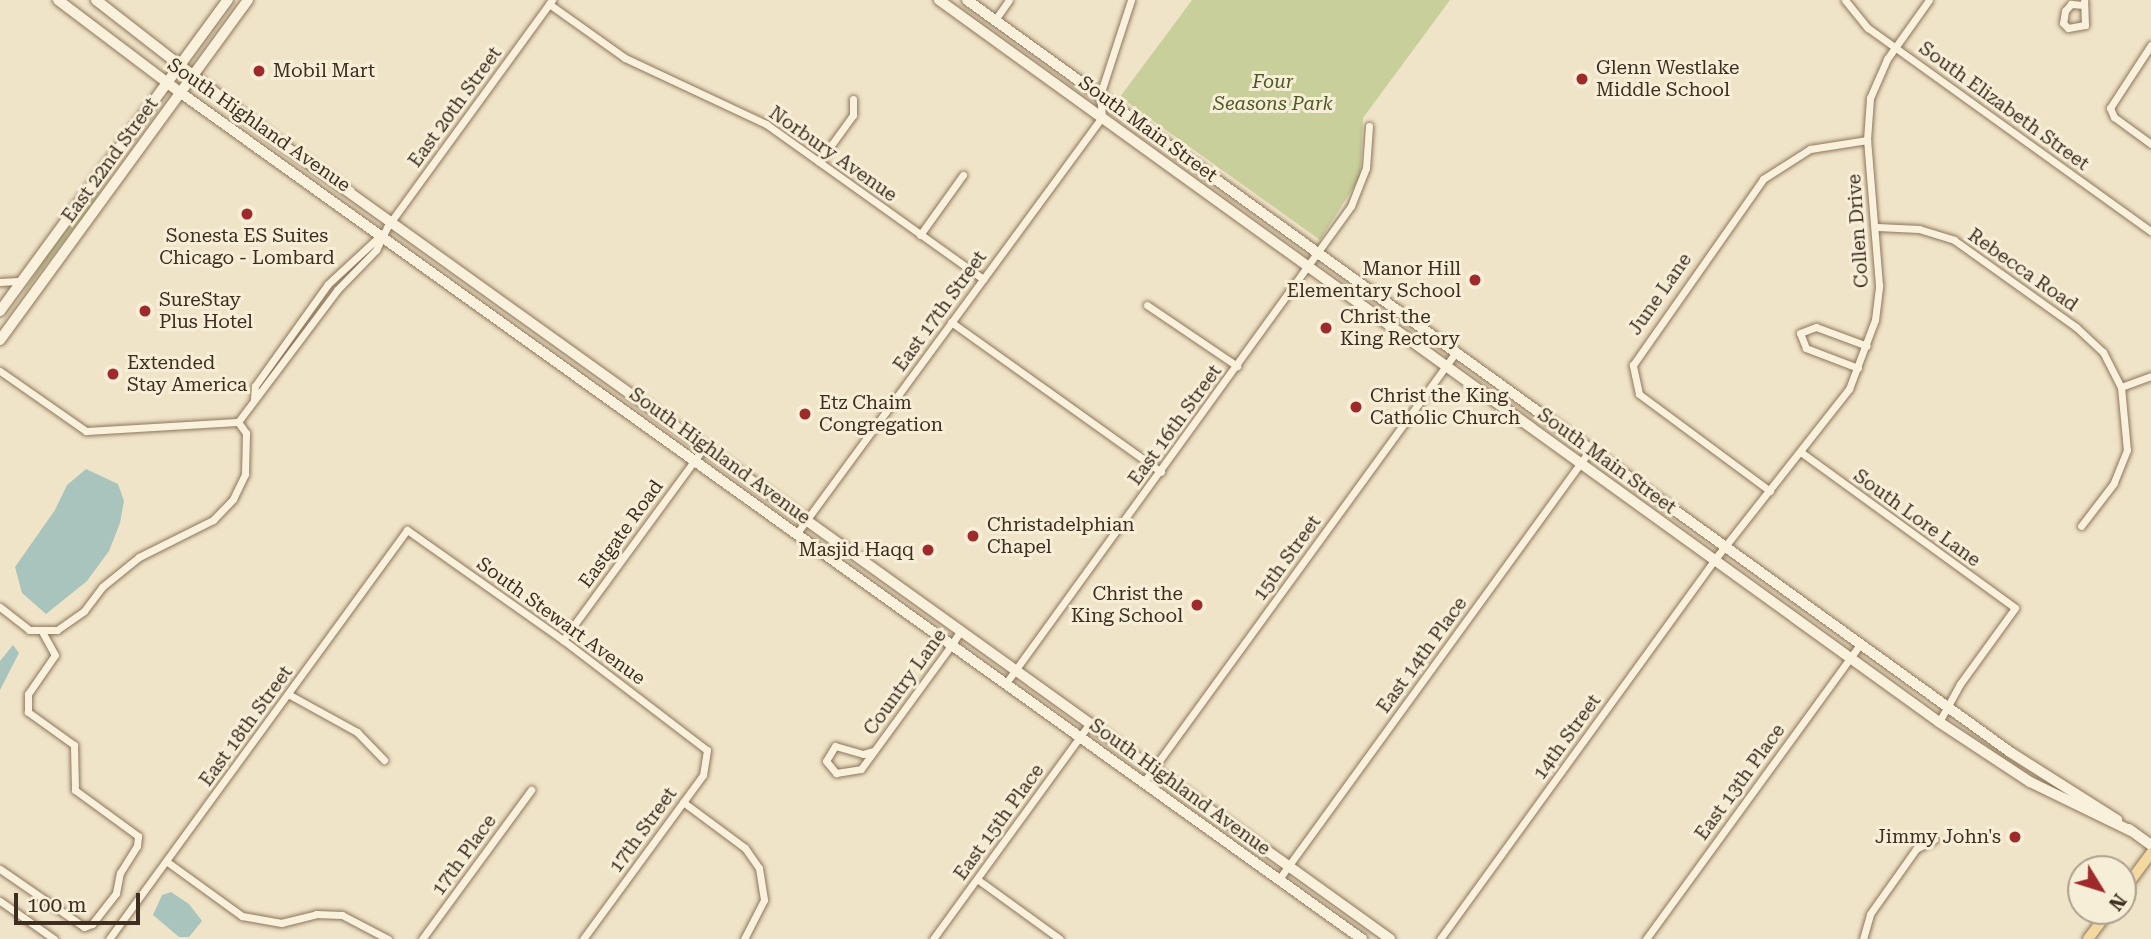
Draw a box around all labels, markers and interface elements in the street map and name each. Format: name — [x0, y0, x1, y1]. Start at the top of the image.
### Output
street label: South Elizabeth Street — [1915, 37, 2093, 175]
street label: East 20th Street — [404, 42, 506, 172]
street label: South Highland Avenue — [163, 53, 355, 197]
place label: Glenn Westlake Middle School — [1596, 57, 1739, 101]
place label: Mobil Mart — [273, 60, 375, 82]
marker: Mobil Mart — [251, 63, 267, 79]
street label: South Main Street — [1074, 71, 1222, 187]
park label: Four Seasons Park — [1213, 71, 1333, 115]
marker: Glenn Westlake Middle School — [1574, 71, 1590, 87]
street label: East 22nd Street — [57, 93, 163, 227]
street label: Norbury Avenue — [765, 101, 901, 207]
street label: Collen Drive — [1843, 173, 1873, 289]
marker: Sonesta ES Suites Chicago - Lombard — [239, 206, 255, 222]
street label: Rebecca Road — [1964, 224, 2082, 316]
place label: Sonesta ES Suites Chicago - Lombard — [159, 225, 335, 269]
street label: East 17th Street — [889, 246, 991, 376]
street label: June Lane — [1623, 249, 1697, 339]
place label: Manor Hill Elementary School — [1287, 258, 1461, 302]
marker: Manor Hill Elementary School — [1467, 272, 1483, 288]
place label: SureStay Plus Hotel — [159, 289, 253, 333]
marker: SureStay Plus Hotel — [137, 303, 153, 319]
place label: Christ the King Rectory — [1340, 306, 1460, 350]
marker: Christ the King Rectory — [1318, 320, 1334, 336]
place label: Extended Stay America — [127, 352, 247, 396]
street label: East 16th Street — [1124, 360, 1226, 490]
marker: Extended Stay America — [105, 366, 121, 382]
street label: South Highland Avenue — [625, 383, 815, 529]
place label: Christ the King Catholic Church — [1370, 385, 1520, 429]
place label: Etz Chaim Congregation — [819, 392, 943, 436]
marker: Christ the King Catholic Church — [1348, 399, 1364, 415]
street label: South Main Street — [1533, 403, 1681, 519]
marker: Etz Chaim Congregation — [797, 406, 813, 422]
street label: South Lore Lane — [1849, 464, 1985, 572]
street label: Eastgate Road — [574, 476, 668, 592]
street label: 15th Street — [1248, 511, 1326, 605]
place label: Christadelphian Chapel — [987, 514, 1135, 558]
marker: Christadelphian Chapel — [965, 528, 981, 544]
place label: Masjid Haqq — [799, 539, 914, 561]
marker: Masjid Haqq — [920, 542, 936, 558]
street label: South Stewart Avenue — [472, 552, 650, 690]
place label: Christ the King School — [1071, 583, 1183, 627]
street label: East 14th Place — [1372, 592, 1472, 718]
marker: Christ the King School — [1189, 597, 1205, 613]
street label: Country Lane — [859, 624, 951, 740]
street label: East 18th Street — [195, 661, 297, 791]
street label: 14th Street — [1528, 690, 1606, 784]
street label: South Highland Avenue — [1085, 714, 1275, 860]
street label: East 13th Place — [1690, 719, 1790, 845]
street label: East 15th Place — [949, 759, 1049, 885]
street label: 17th Street — [604, 783, 682, 877]
street label: 17th Place — [427, 810, 501, 900]
place label: Jimmy John's — [1875, 826, 2001, 848]
marker: Jimmy John's — [2007, 829, 2023, 845]
north arrow — [2067, 855, 2137, 925]
scale bar — [18, 880, 144, 924]
text: N — [2104, 889, 2131, 915]
text: 100 m — [27, 893, 87, 917]

